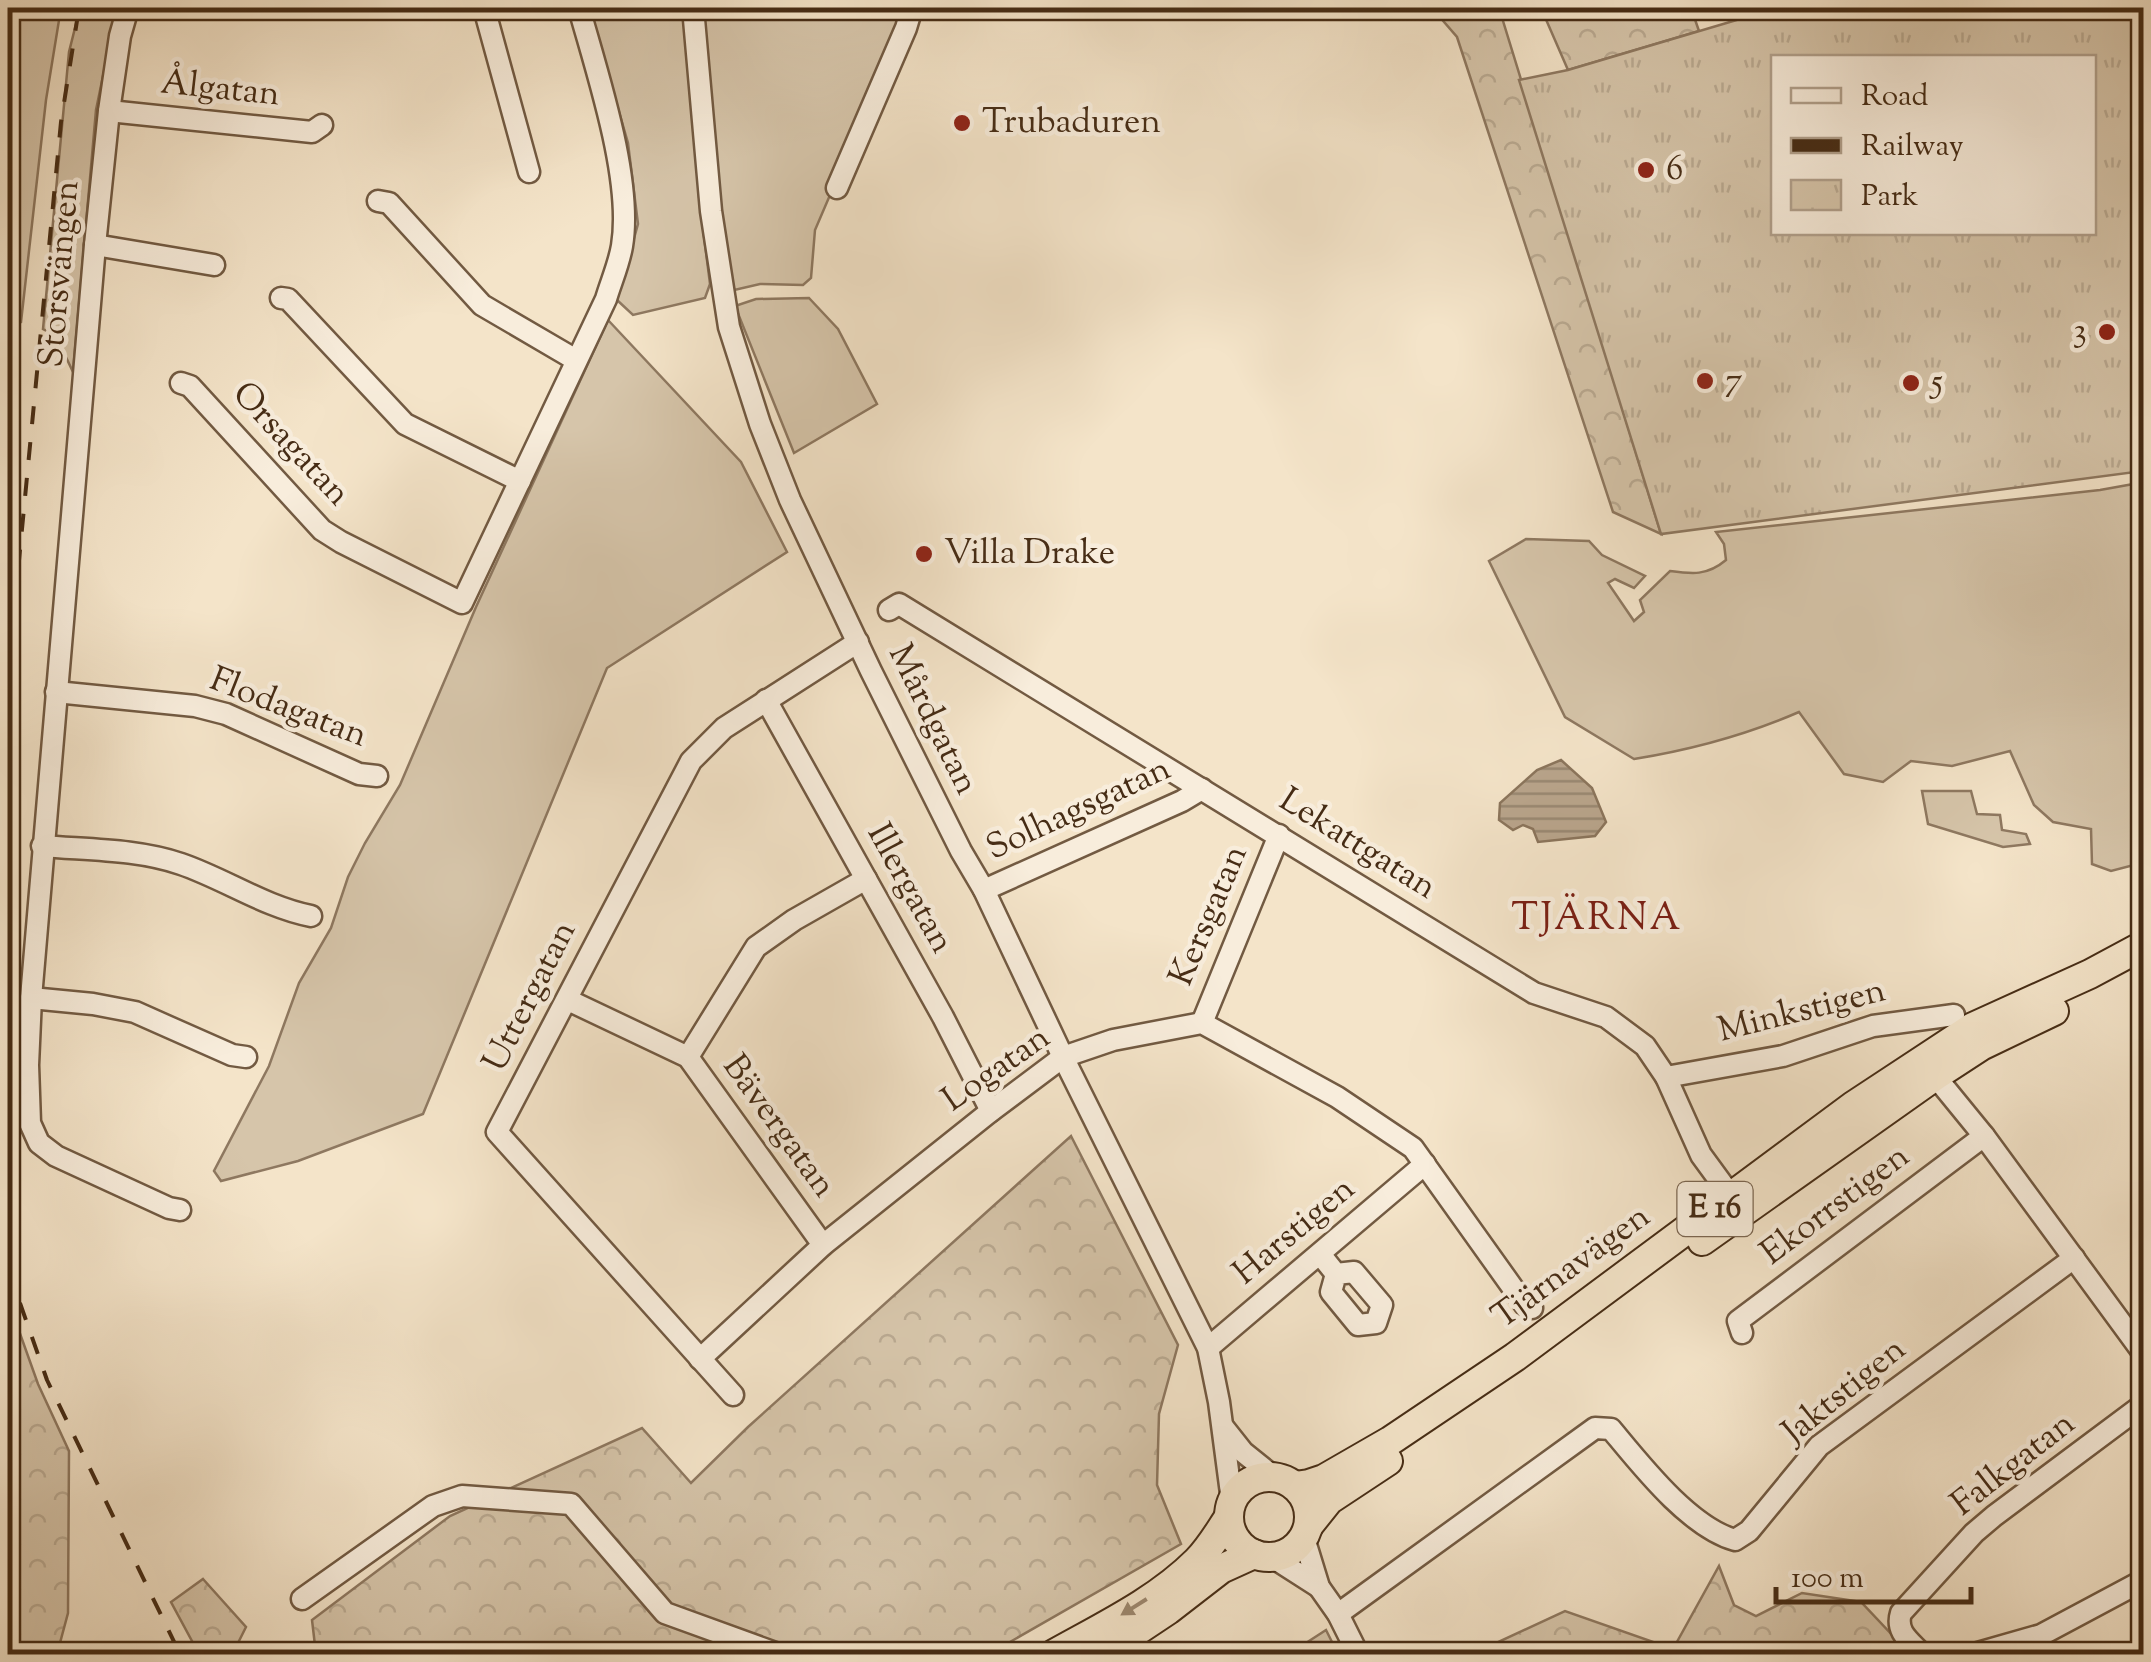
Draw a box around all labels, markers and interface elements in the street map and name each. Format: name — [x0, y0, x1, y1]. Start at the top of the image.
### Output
legend — [1771, 55, 2096, 235]
street label: Ålgatan — [158, 58, 282, 122]
text: Road — [1861, 76, 1928, 119]
place label: Trubaduren — [982, 98, 1161, 149]
marker: Trubaduren — [951, 112, 973, 134]
text: Railway — [1861, 126, 1964, 169]
place label: 6 — [1666, 145, 1683, 196]
marker: 6 — [1635, 159, 1657, 181]
text: Park — [1861, 176, 1918, 219]
street label: Storsvängen — [27, 178, 95, 370]
place label: 3 — [2073, 307, 2087, 358]
marker: 3 — [2096, 321, 2118, 343]
place label: 7 — [1725, 356, 1743, 407]
place label: 5 — [1929, 358, 1943, 409]
marker: 7 — [1694, 370, 1716, 392]
street label: Orsagatan — [219, 371, 361, 519]
marker: 5 — [1900, 372, 1922, 394]
place label: Villa Drake — [944, 529, 1115, 580]
marker: Villa Drake — [913, 543, 935, 565]
street label: Mårdgatan — [874, 636, 990, 804]
street label: Flodagatan — [202, 656, 374, 762]
street label: Solhagsgatan — [978, 745, 1180, 875]
street label: Lekattgatan — [1268, 776, 1446, 914]
street label: Illergatan — [852, 815, 966, 963]
street label: Kersgatan — [1157, 838, 1263, 994]
district label: TJÄRNA — [1511, 893, 1683, 947]
street label: Uttergatan — [471, 913, 591, 1081]
street label: Minkstigen — [1713, 967, 1891, 1057]
street label: Logatan — [932, 1014, 1062, 1126]
street label: Bävergatan — [709, 1045, 847, 1209]
street label: Ekorrstigen — [1751, 1133, 1921, 1279]
street label: Harstigen — [1223, 1166, 1367, 1298]
road number: E 16 — [1678, 1182, 1752, 1236]
street label: Tjärnavägen — [1482, 1193, 1662, 1343]
street label: Jaktstigen — [1771, 1326, 1918, 1459]
street label: Falkgatan — [1941, 1400, 2087, 1530]
scale bar — [1776, 1542, 1971, 1604]
text: 100 m — [1791, 1558, 1864, 1601]
one-way arrow — [1120, 1598, 1148, 1615]

